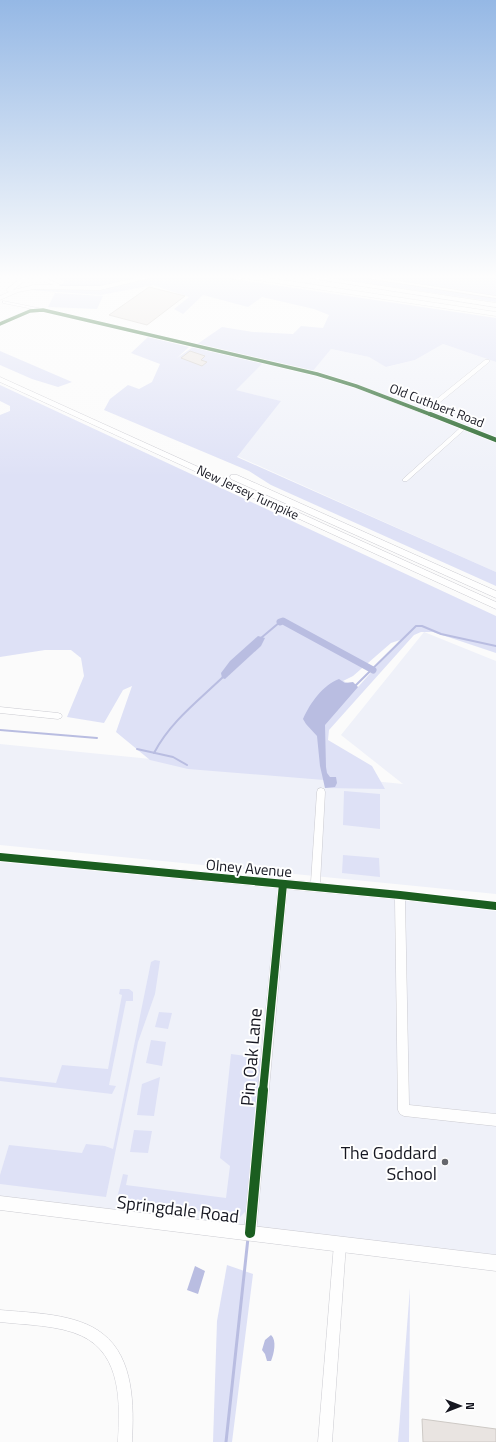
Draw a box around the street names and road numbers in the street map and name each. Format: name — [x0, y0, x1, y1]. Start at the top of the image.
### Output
street label: Old Cuthbert Road — [387, 378, 487, 432]
street label: New Jersey Turnpike — [194, 460, 302, 524]
street label: Olney Avenue — [205, 853, 293, 883]
street label: Pin Oak Lane — [233, 1007, 269, 1107]
street label: Springdale Road — [115, 1188, 241, 1230]

